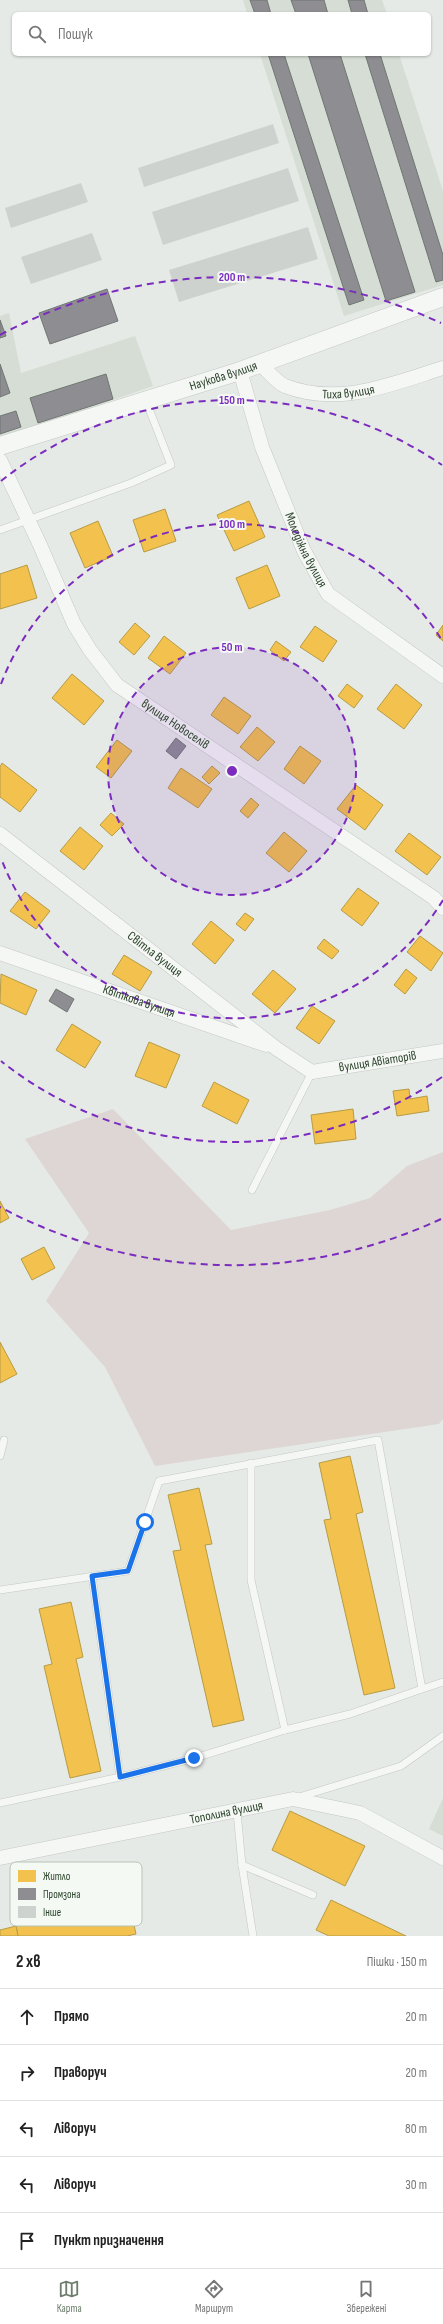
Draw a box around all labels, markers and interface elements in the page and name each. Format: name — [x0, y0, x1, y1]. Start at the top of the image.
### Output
search box — [12, 12, 431, 56]
icon: search — [26, 23, 48, 45]
text: Пошук — [58, 25, 93, 44]
text: 200 m — [219, 270, 245, 285]
street label: Наукова вулиця — [187, 357, 259, 394]
street label: Тиха вулиця — [322, 381, 376, 402]
text: 150 m — [219, 393, 245, 408]
street label: Молодіжна вулиця — [281, 510, 331, 590]
text: 100 m — [219, 517, 245, 532]
text: 50 m — [222, 640, 242, 655]
street label: вулиця Новоселів — [138, 696, 212, 753]
centre of rings — [225, 764, 239, 778]
street label: Світла вулиця — [124, 928, 186, 981]
street label: Квіткова вулиця — [101, 981, 177, 1021]
street label: вулиця Авіаторів — [338, 1047, 418, 1076]
route start — [136, 1513, 154, 1531]
route end — [185, 1749, 203, 1767]
street label: Тополина вулиця — [189, 1797, 264, 1828]
legend — [10, 1862, 142, 1926]
text: Житло — [43, 1870, 71, 1883]
text: Промзона — [43, 1888, 80, 1901]
text: Інше — [43, 1906, 61, 1919]
text: 2 хв — [16, 1952, 41, 1972]
text: Пішки · 150 m — [367, 1954, 427, 1970]
icon: ahead — [16, 2006, 38, 2028]
text: Прямо — [54, 2007, 89, 2026]
text: 20 m — [405, 2009, 427, 2025]
icon: right — [16, 2062, 38, 2084]
text: Праворуч — [54, 2063, 107, 2082]
text: 20 m — [405, 2065, 427, 2081]
icon: left — [16, 2118, 38, 2140]
text: Ліворуч — [54, 2119, 96, 2138]
text: 80 m — [405, 2121, 427, 2137]
icon: left — [16, 2174, 38, 2196]
text: Ліворуч — [54, 2175, 96, 2194]
text: 30 m — [405, 2177, 427, 2193]
icon: arrive — [16, 2230, 38, 2252]
text: Пункт призначення — [54, 2231, 164, 2250]
tab: Карта — [57, 2278, 82, 2315]
tab: Маршрут — [195, 2278, 233, 2315]
tab: Збережені — [347, 2278, 386, 2315]

